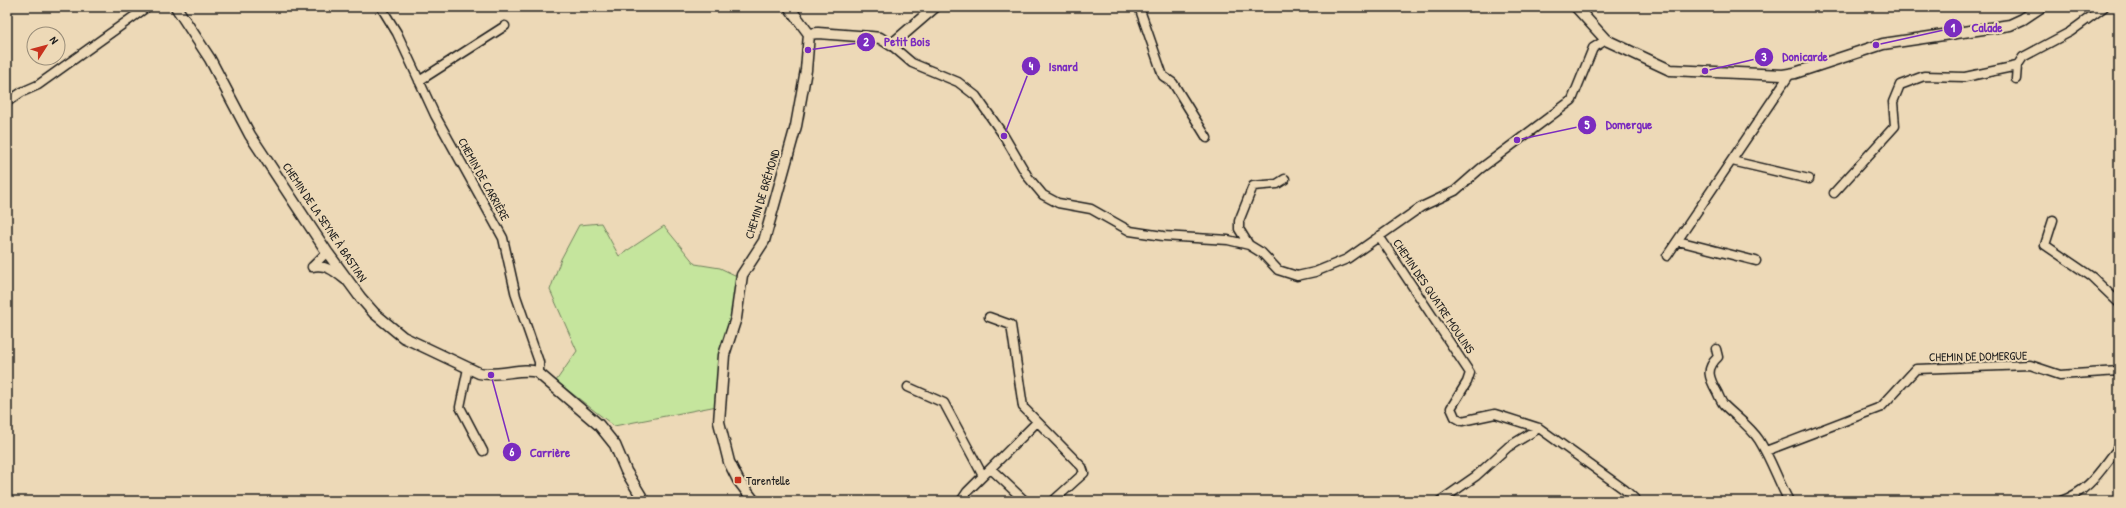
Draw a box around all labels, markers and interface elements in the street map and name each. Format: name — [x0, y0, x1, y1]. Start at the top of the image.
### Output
callout: Calade — [1943, 15, 2010, 40]
text: Calade — [1971, 18, 2003, 36]
text: 1 — [1951, 19, 1956, 36]
north arrow — [26, 26, 66, 66]
callout: Petit Bois — [856, 29, 938, 54]
text: Petit Bois — [884, 32, 930, 50]
text: 2 — [863, 33, 869, 50]
text: N — [47, 34, 62, 47]
callout: Donicarde — [1754, 44, 1836, 69]
text: Donicarde — [1782, 47, 1829, 65]
text: 3 — [1761, 48, 1767, 65]
callout: Isnard — [1021, 54, 1086, 79]
text: 4 — [1029, 57, 1034, 74]
text: Isnard — [1048, 57, 1078, 75]
callout: Domergue — [1577, 112, 1660, 137]
text: Domergue — [1606, 115, 1653, 134]
text: 5 — [1584, 116, 1590, 133]
street label: CHEMIN DE CARRIÈRE — [454, 134, 514, 224]
street label: CHEMIN DE BRÉMOND — [740, 147, 784, 241]
street label: CHEMIN DE LA SEYNE À BASTIAN — [279, 159, 371, 285]
street label: CHEMIN DES QUATRE MOULINS — [1389, 235, 1479, 357]
street label: CHEMIN DE DOMERGUE — [1929, 347, 2028, 365]
callout: Carrière — [502, 439, 578, 464]
text: 6 — [510, 443, 515, 460]
text: Carrière — [530, 443, 571, 461]
place label: Tarentelle — [746, 472, 790, 489]
marker: Tarentelle — [733, 475, 743, 485]

